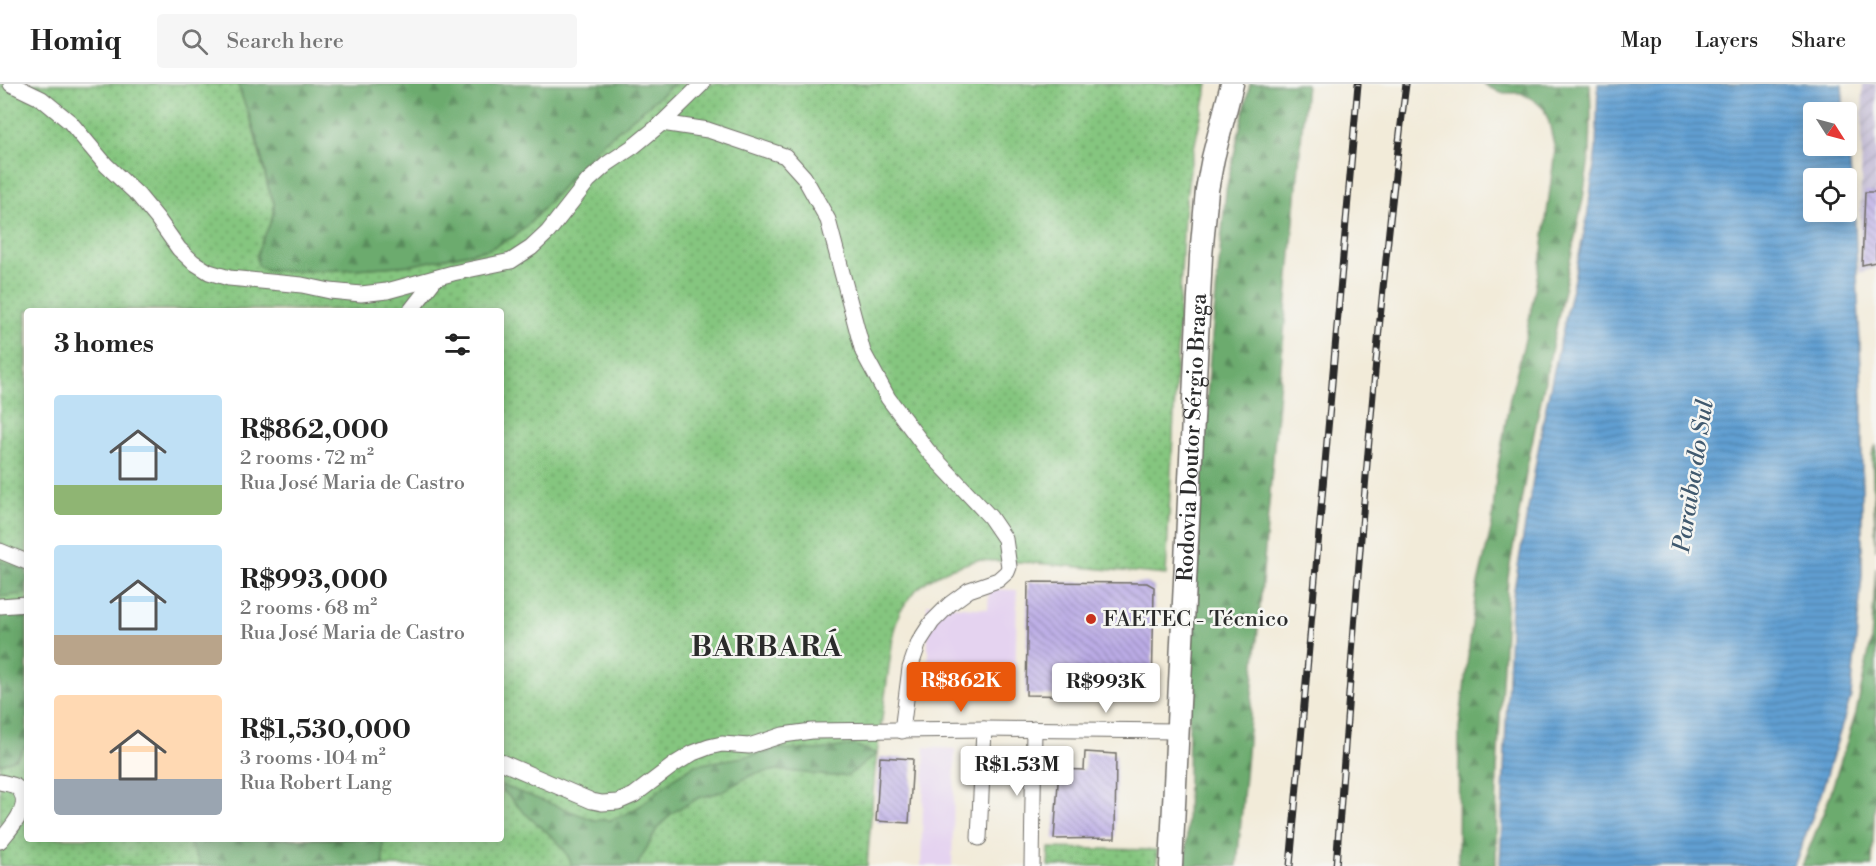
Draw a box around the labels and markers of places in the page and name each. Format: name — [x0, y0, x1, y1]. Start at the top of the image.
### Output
place label: FAETEC - Técnico — [1103, 606, 1289, 633]
marker: FAETEC - Técnico — [1084, 612, 1098, 626]
pin: R$862K — [912, 662, 1010, 713]
pin: R$993K — [1057, 663, 1155, 714]
pin: R$1.53M — [962, 746, 1072, 797]

